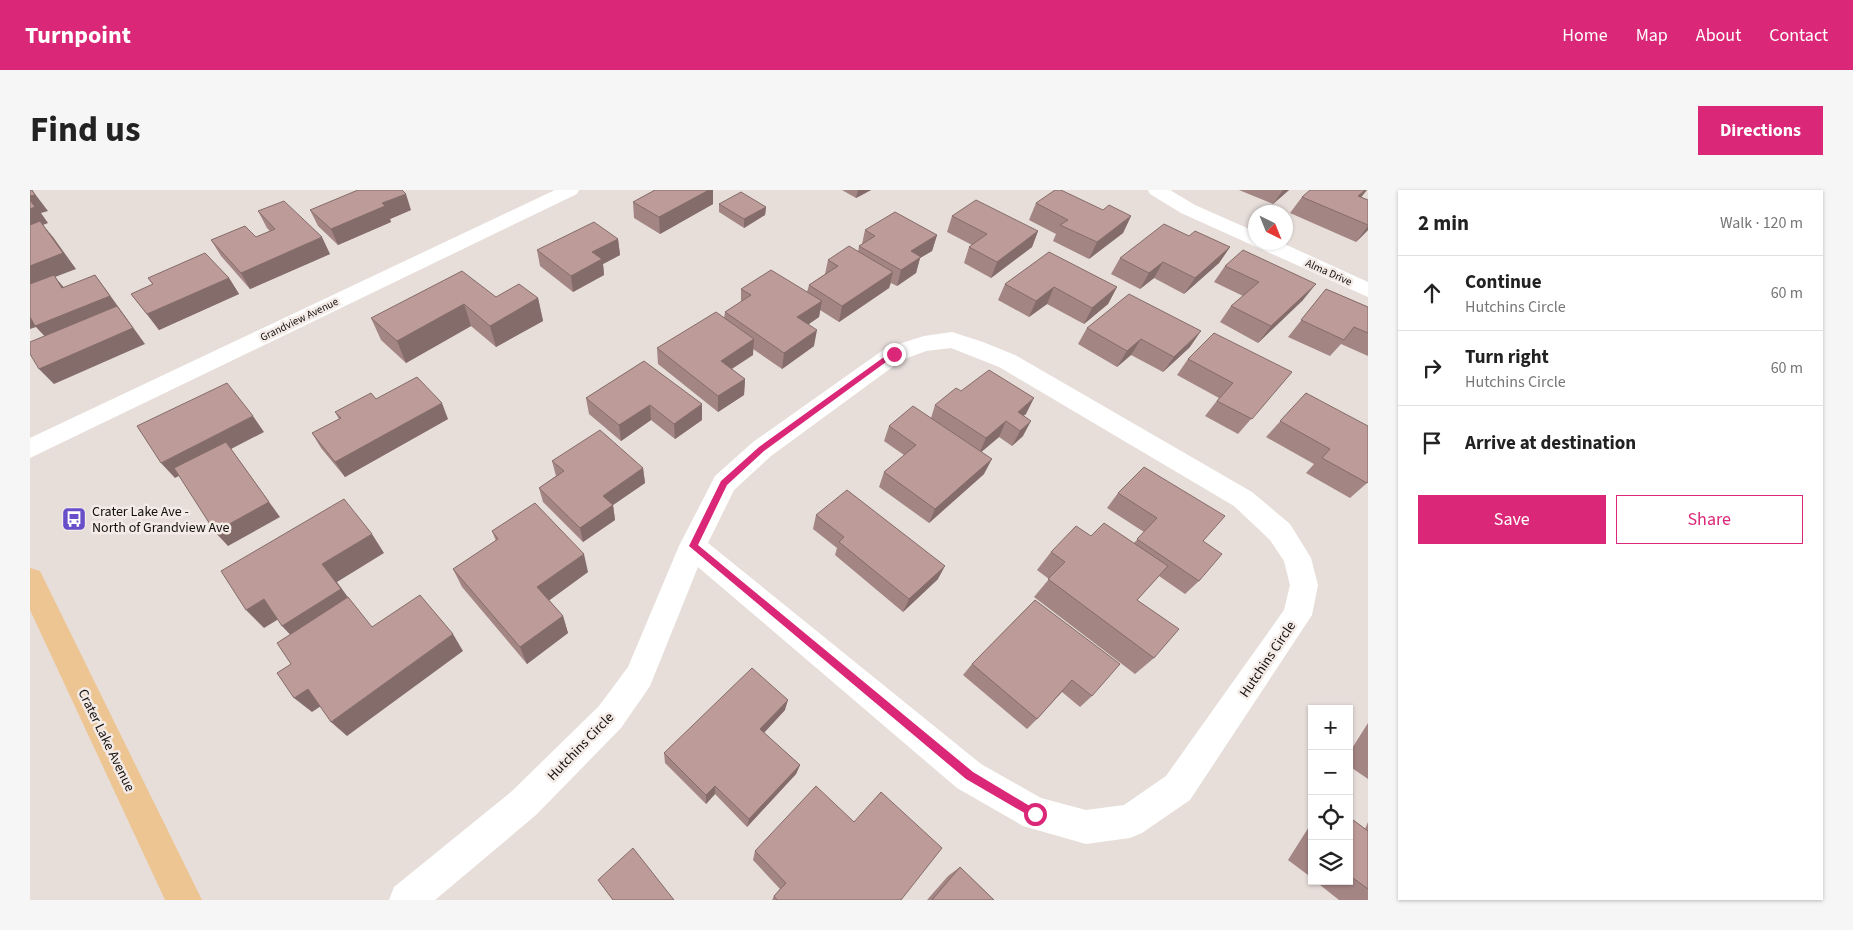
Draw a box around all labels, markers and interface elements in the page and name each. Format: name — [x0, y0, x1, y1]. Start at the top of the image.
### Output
text: Turnpoint — [25, 18, 131, 53]
text: Home — [1562, 23, 1608, 48]
text: Map — [1636, 23, 1668, 48]
text: About — [1696, 23, 1741, 48]
text: Contact — [1769, 23, 1828, 48]
text: Find us — [30, 105, 140, 155]
button: Directions — [1698, 106, 1823, 155]
north arrow — [1248, 205, 1293, 250]
text: 2 min — [1418, 208, 1469, 238]
text: Walk · 120 m — [1720, 212, 1803, 234]
street label: Alma Drive — [1303, 256, 1355, 290]
text: Continue — [1465, 269, 1542, 296]
icon: ahead — [1418, 279, 1446, 307]
text: 60 m — [1771, 282, 1803, 304]
street label: Grandview Avenue — [258, 294, 341, 345]
text: Hutchins Circle — [1465, 296, 1566, 318]
route end — [883, 343, 906, 366]
text: Turn right — [1465, 344, 1549, 371]
icon: right — [1418, 354, 1446, 382]
text: 60 m — [1771, 357, 1803, 379]
text: Hutchins Circle — [1465, 371, 1566, 393]
icon: arrive — [1418, 429, 1446, 457]
text: Arrive at destination — [1465, 430, 1636, 457]
button: Save — [1418, 495, 1606, 544]
button: Share — [1616, 495, 1803, 544]
place label: Crater Lake Ave - North of Grandview Ave — [92, 502, 230, 538]
bus stop icon: Crater Lake Ave - North of Grandview Ave — [61, 506, 87, 532]
street label: Hutchins Circle — [1235, 617, 1301, 702]
street label: Crater Lake Avenue — [73, 686, 140, 795]
map controls — [1308, 705, 1353, 885]
button: + — [1308, 705, 1353, 750]
street label: Hutchins Circle — [543, 708, 619, 785]
button: − — [1308, 750, 1353, 795]
button: locate — [1308, 795, 1353, 840]
route start — [1024, 803, 1047, 826]
button: layers — [1308, 840, 1353, 885]

